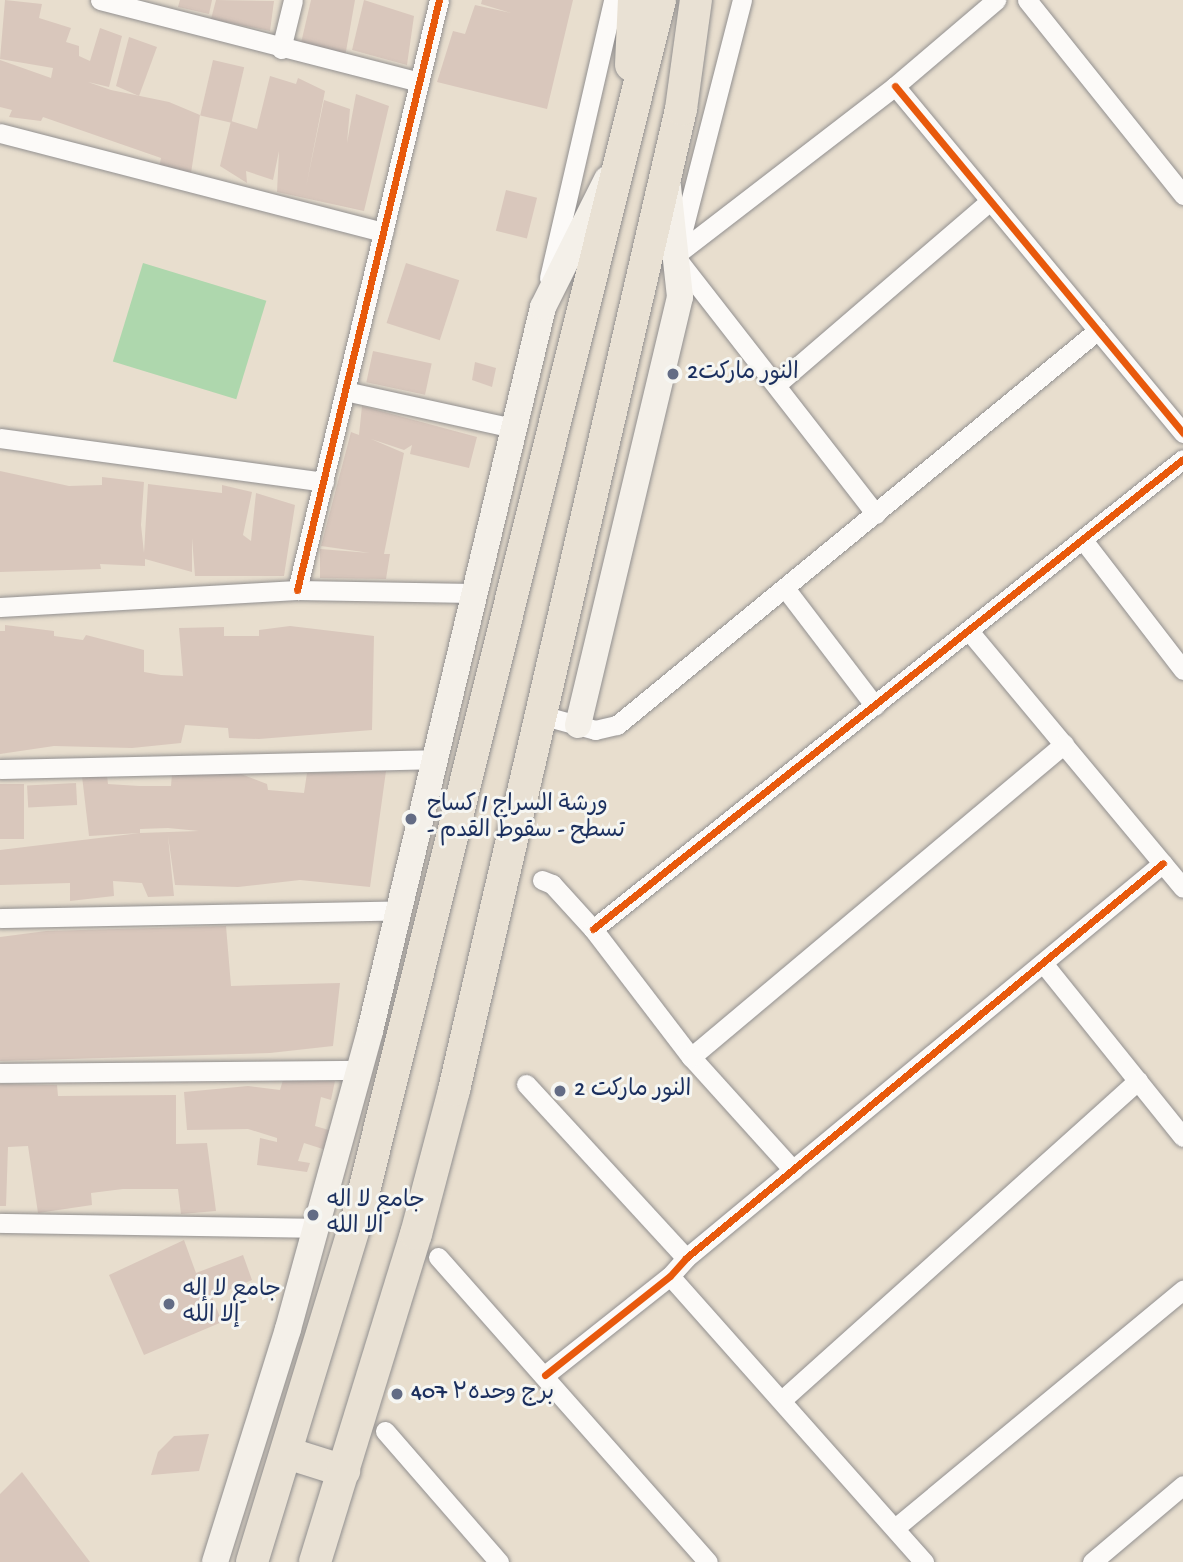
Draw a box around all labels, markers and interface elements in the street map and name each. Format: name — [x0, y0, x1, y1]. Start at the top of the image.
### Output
place label: النور ماركت2 — [687, 360, 799, 388]
marker: النور ماركت2 — [665, 366, 681, 382]
place label: ورشة السراج / كساح - تسطح - سقوط القدم — [427, 792, 625, 846]
marker: ورشة السراج / كساح - تسطح - سقوط القدم — [401, 809, 421, 829]
place label: النور ماركت 2 — [574, 1077, 691, 1105]
marker: النور ماركت 2 — [552, 1083, 568, 1099]
place label: جامع لا اله الا الله — [327, 1188, 425, 1242]
marker: جامع لا اله الا الله — [305, 1207, 321, 1223]
place label: جامع لا إله إلا الله — [183, 1277, 281, 1331]
marker: جامع لا إله إلا الله — [161, 1296, 177, 1312]
place label: برج وحده٣ 407 — [411, 1380, 554, 1408]
marker: برج وحده٣ 407 — [389, 1386, 405, 1402]

